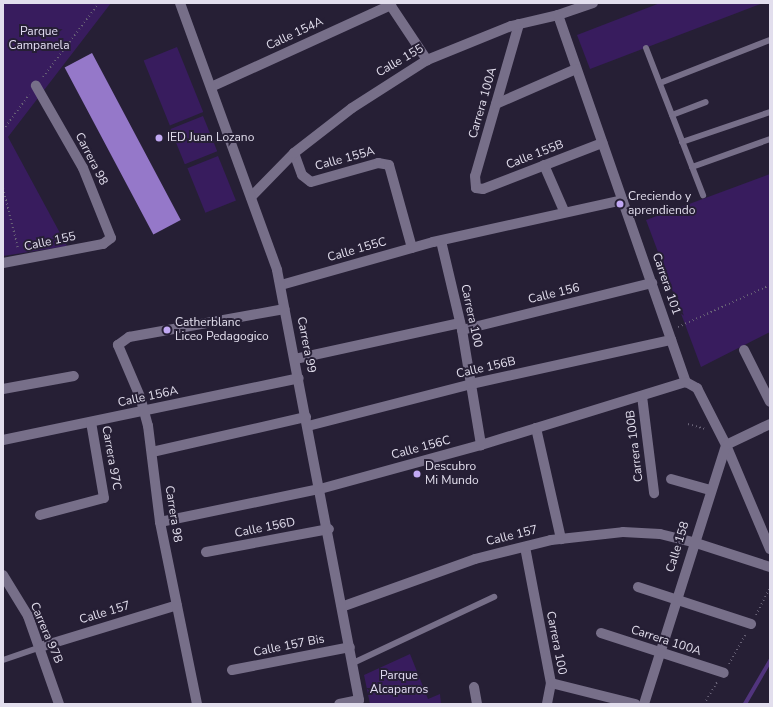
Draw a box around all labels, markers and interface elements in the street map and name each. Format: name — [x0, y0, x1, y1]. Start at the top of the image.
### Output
street label: Calle 154A — [264, 15, 326, 53]
park label: Parque Campanela — [9, 25, 69, 53]
street label: Calle 155 — [374, 42, 426, 80]
street label: Carrera 100A — [466, 66, 500, 140]
street label: Carrera 98 — [72, 130, 110, 188]
place label: IED Juan Lozano — [167, 131, 254, 145]
marker: IED Juan Lozano — [154, 133, 164, 143]
street label: Calle 155B — [504, 137, 566, 173]
street label: Calle 155A — [314, 144, 376, 174]
place label: Creciendo y aprendiendo — [628, 190, 695, 218]
marker: Creciendo y aprendiendo — [615, 199, 625, 209]
street label: Calle 155 — [23, 230, 77, 254]
street label: Calle 155C — [326, 235, 388, 265]
street label: Carrera 101 — [649, 251, 683, 317]
street label: Calle 156 — [527, 281, 581, 307]
street label: Carrera 100 — [457, 283, 485, 349]
place label: Catherblanc Liceo Pedagogico — [175, 316, 269, 344]
street label: Carrera 99 — [293, 316, 319, 374]
marker: Catherblanc Liceo Pedagogico — [162, 325, 172, 335]
street label: Calle 156B — [455, 354, 517, 382]
street label: Calle 156A — [117, 384, 179, 410]
street label: Carrera 100B — [623, 409, 647, 483]
street label: Carrera 97C — [98, 425, 124, 491]
street label: Calle 156C — [390, 433, 452, 463]
place label: Descubro Mi Mundo — [425, 460, 479, 488]
marker: Descubro Mi Mundo — [412, 469, 422, 479]
street label: Carrera 98 — [161, 485, 185, 543]
street label: Calle 156D — [234, 515, 296, 541]
street label: Calle 158 — [663, 520, 693, 574]
street label: Calle 157 — [485, 523, 539, 549]
street label: Calle 157 — [78, 598, 132, 628]
street label: Carrera 97B — [27, 600, 65, 666]
street label: Carrera 100 — [543, 610, 569, 676]
street label: Carrera 100A — [629, 623, 703, 659]
street label: Calle 157 Bis — [252, 632, 326, 660]
park label: Parque Alcaparros — [370, 669, 428, 697]

